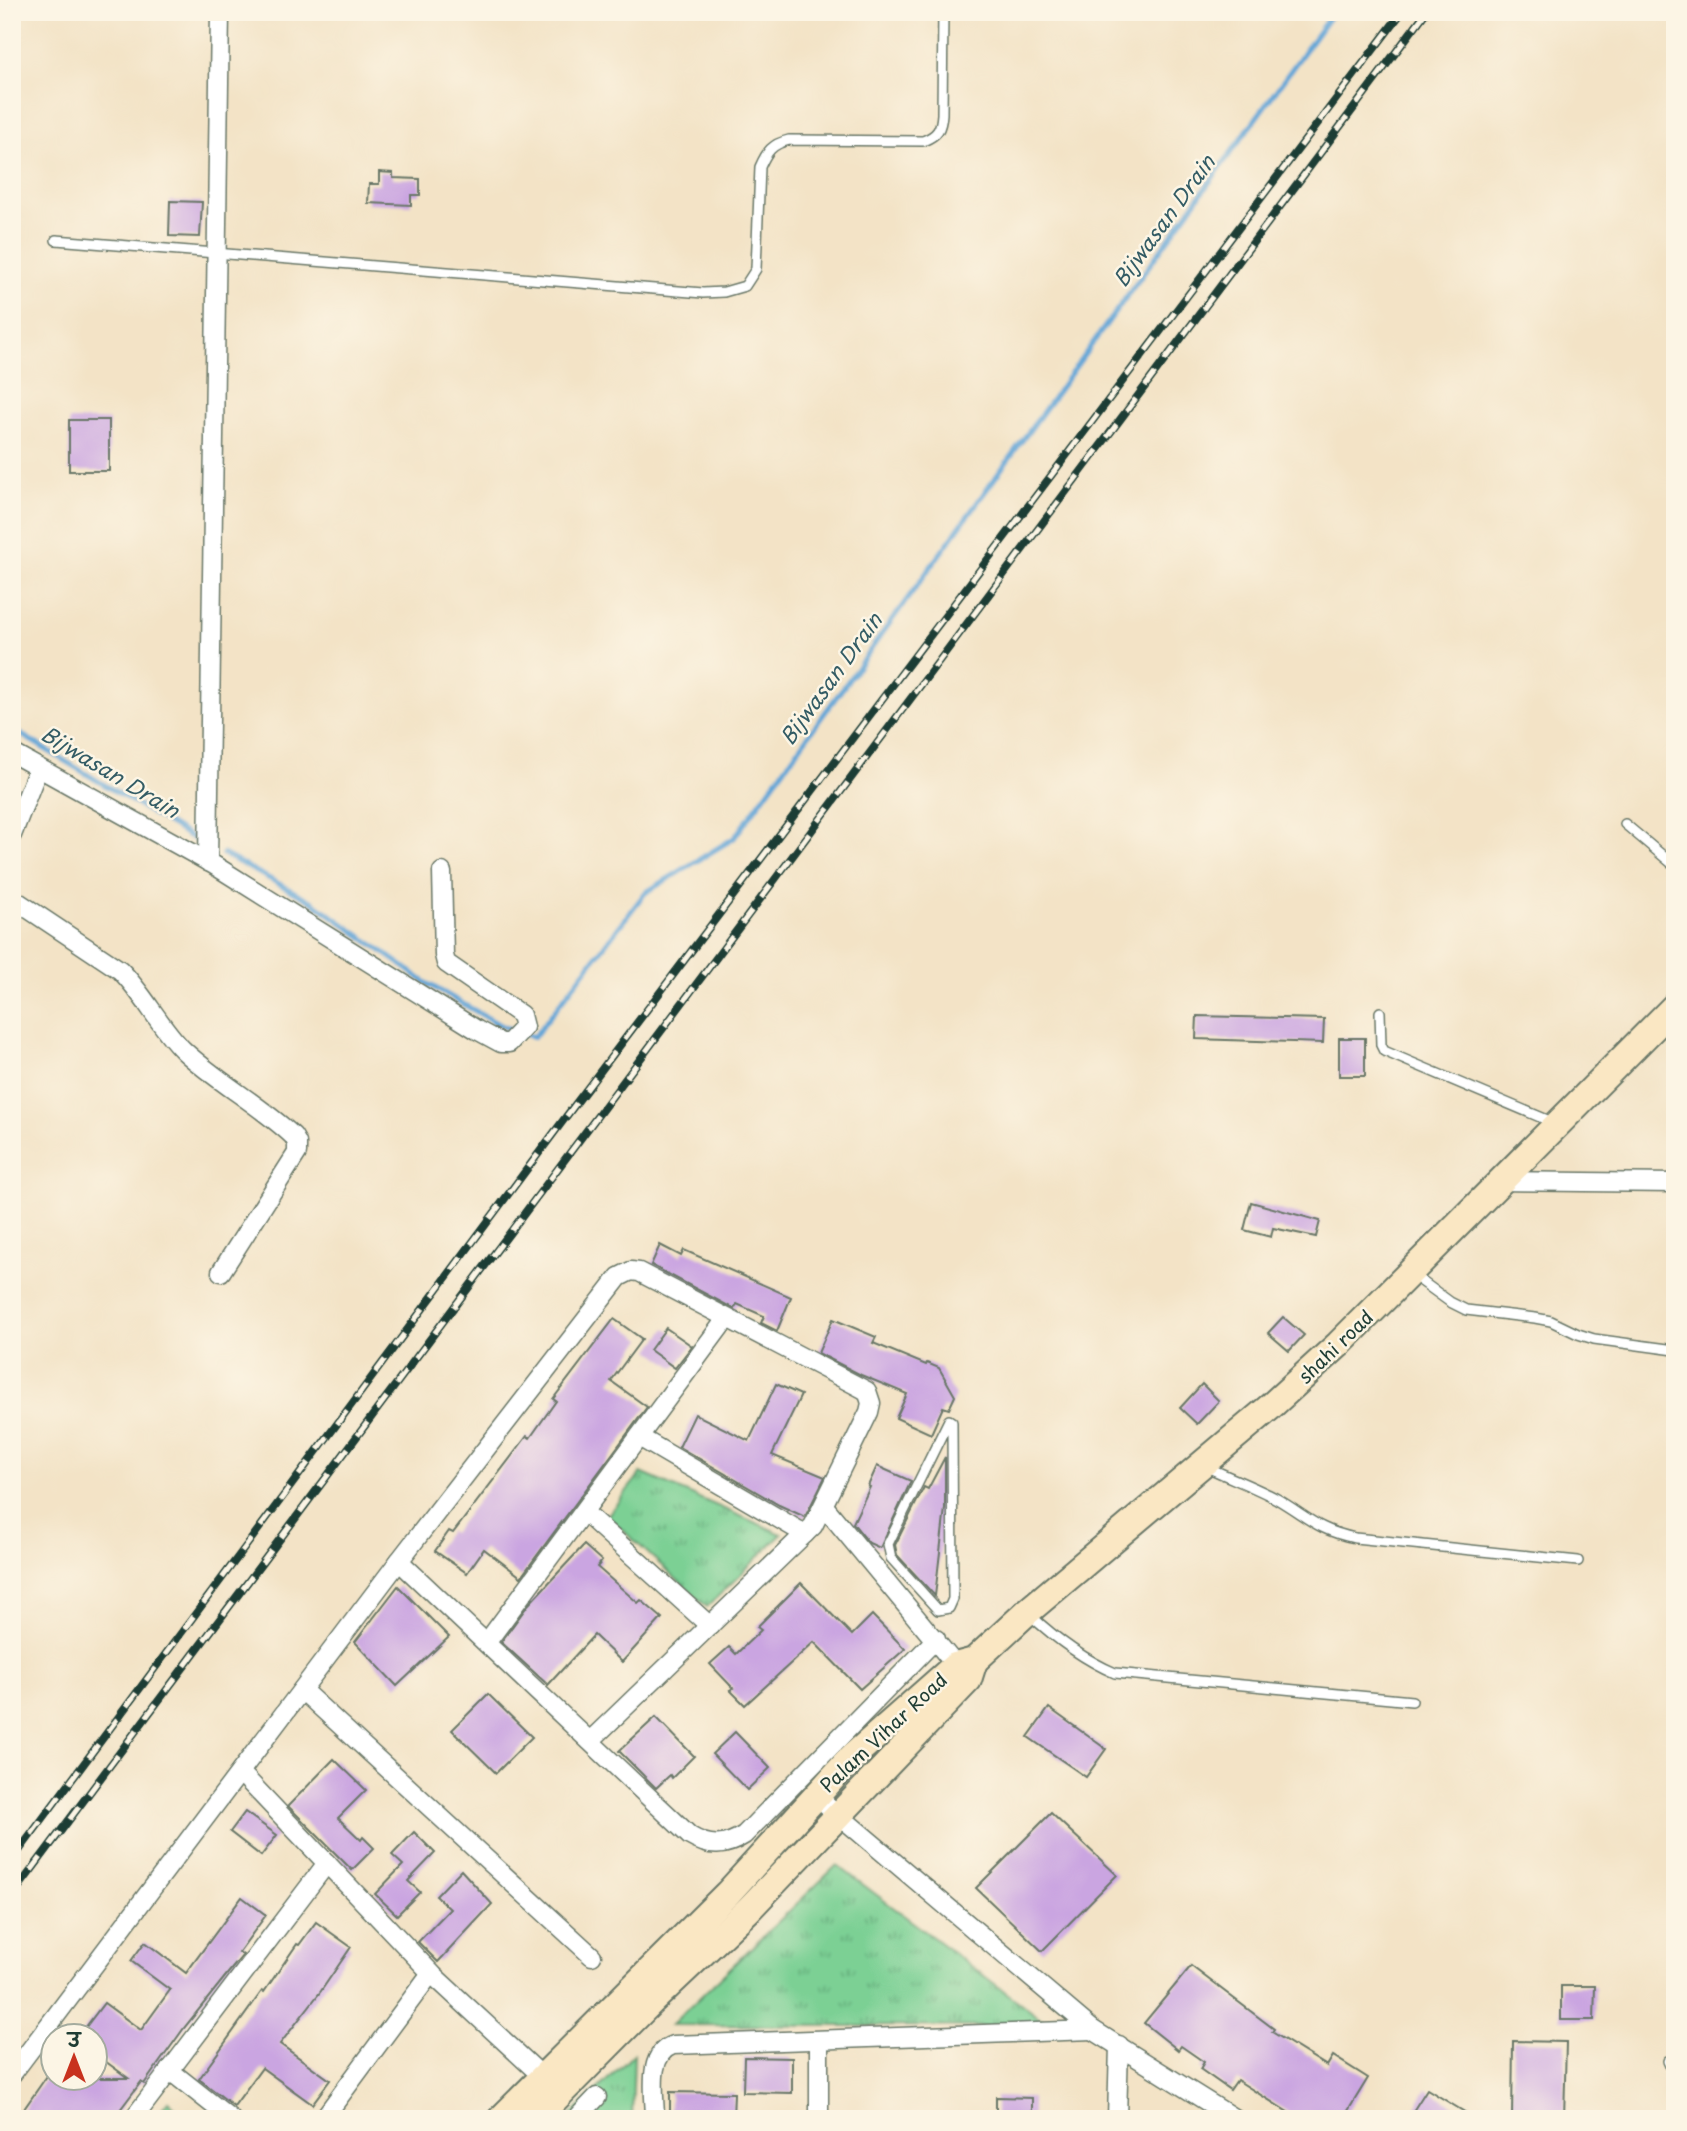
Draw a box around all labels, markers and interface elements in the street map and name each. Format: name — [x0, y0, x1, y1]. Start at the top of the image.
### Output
water label: Bijwasan Drain — [1104, 146, 1223, 293]
water label: Bijwasan Drain — [771, 604, 890, 751]
water label: Bijwasan Drain — [36, 717, 187, 826]
street label: shahi road — [1291, 1303, 1379, 1389]
street label: Palam Vihar Road — [813, 1665, 953, 1799]
north arrow — [38, 2022, 108, 2092]
text: उ — [66, 2025, 83, 2053]

